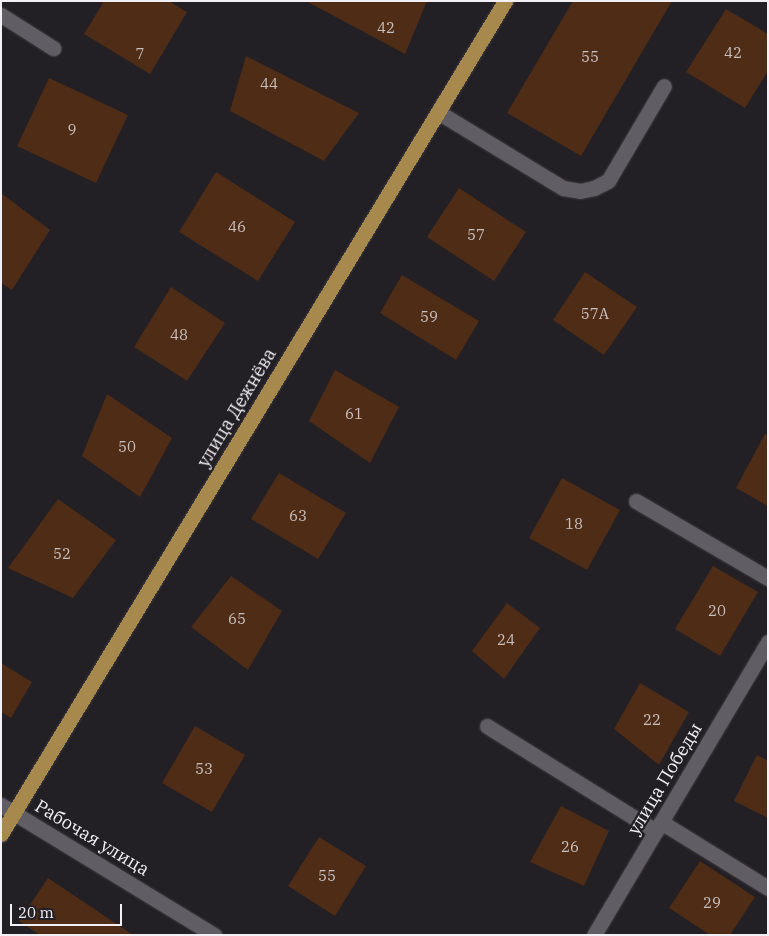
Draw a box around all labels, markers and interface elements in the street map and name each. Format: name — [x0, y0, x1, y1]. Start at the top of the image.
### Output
house number: 42 — [377, 19, 395, 37]
house number: 42 — [724, 44, 742, 62]
house number: 7 — [136, 45, 144, 63]
house number: 55 — [581, 48, 599, 66]
house number: 44 — [260, 75, 278, 93]
house number: 9 — [68, 121, 76, 139]
house number: 46 — [228, 218, 246, 236]
house number: 57 — [467, 226, 485, 244]
house number: 57А — [581, 305, 609, 323]
house number: 59 — [420, 308, 438, 326]
house number: 48 — [170, 326, 188, 344]
street label: улица Дежнёва — [193, 345, 281, 471]
house number: 61 — [345, 405, 363, 423]
house number: 50 — [118, 438, 136, 456]
house number: 63 — [289, 507, 307, 525]
house number: 18 — [565, 515, 583, 533]
house number: 52 — [53, 545, 71, 563]
house number: 20 — [708, 602, 726, 620]
house number: 65 — [228, 610, 246, 628]
house number: 24 — [497, 631, 515, 649]
house number: 22 — [643, 711, 661, 729]
street label: улица Победы — [623, 719, 707, 839]
house number: 53 — [195, 760, 213, 778]
street label: Рабочая улица — [31, 795, 153, 881]
house number: 26 — [561, 838, 579, 856]
house number: 55 — [318, 867, 336, 885]
scale bar — [12, 894, 125, 926]
house number: 29 — [703, 894, 721, 912]
text: 20 m — [18, 903, 54, 922]

